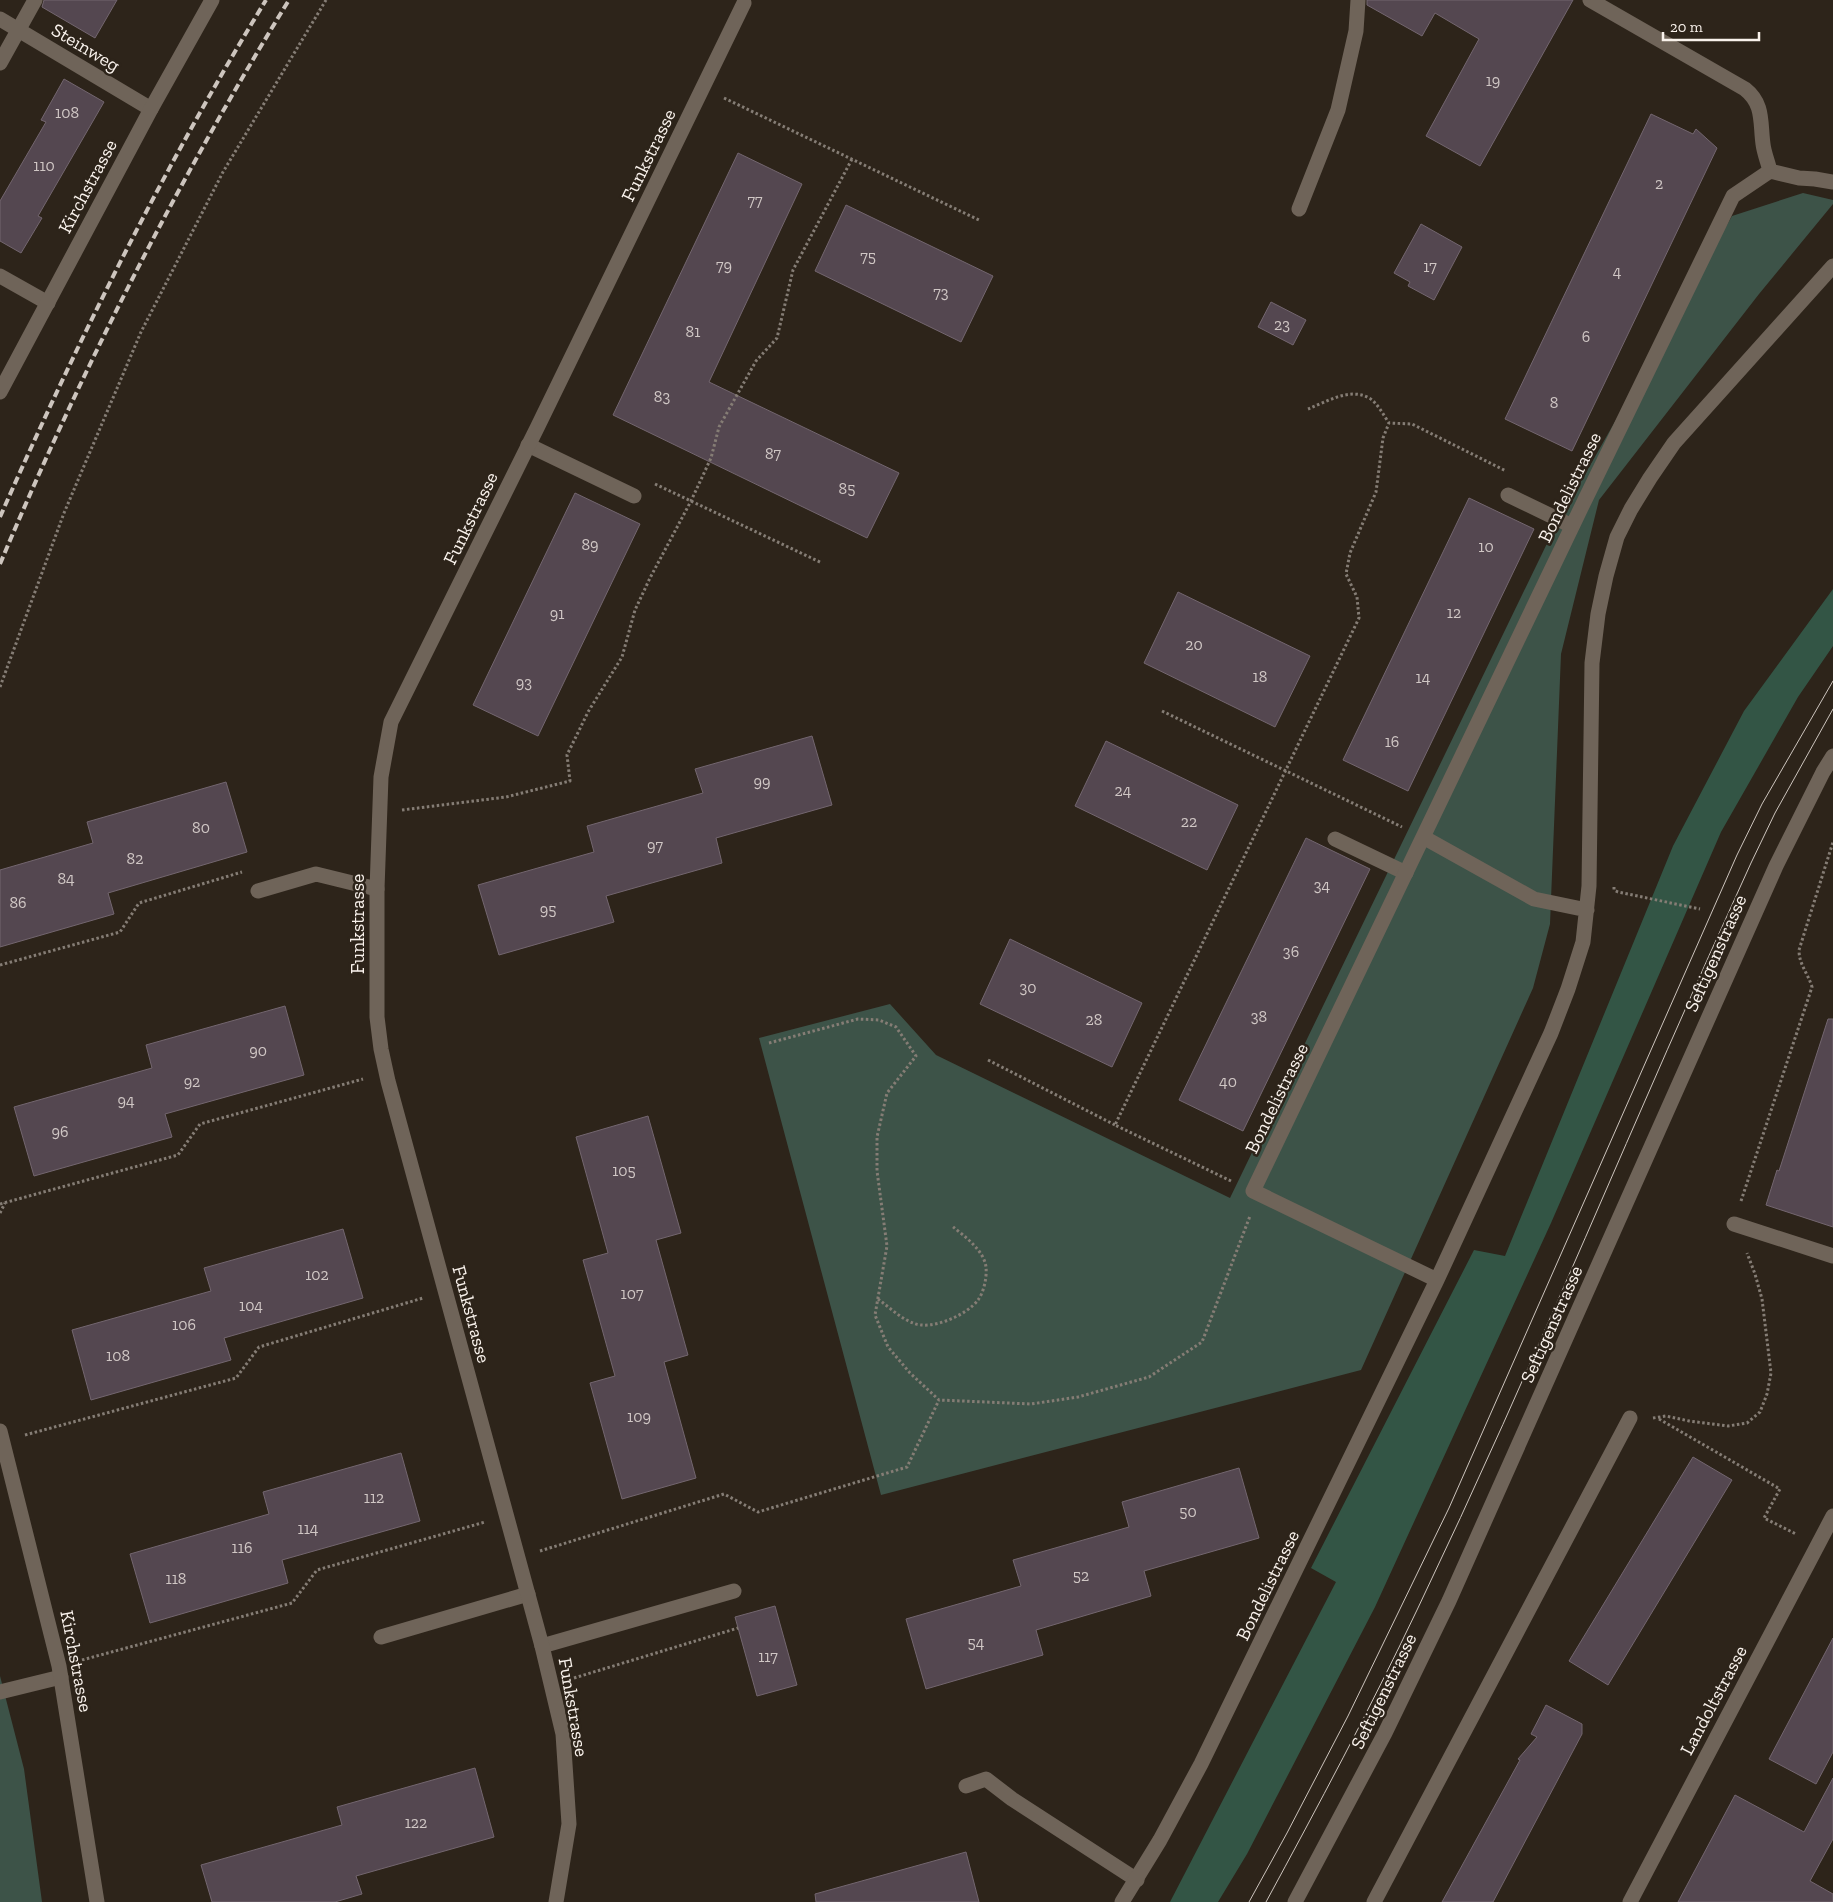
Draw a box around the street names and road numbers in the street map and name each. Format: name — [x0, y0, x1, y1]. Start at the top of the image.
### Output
street label: Steinweg — [47, 18, 125, 77]
street label: Funkstrasse — [616, 105, 681, 205]
street label: Kirchstrasse — [53, 135, 122, 237]
street label: Bondelistrasse — [1533, 428, 1606, 546]
street label: Funkstrasse — [438, 468, 503, 568]
street label: Funkstrasse — [346, 874, 369, 974]
street label: Seftigenstrasse — [1679, 891, 1752, 1015]
street label: Bondelistrasse — [1240, 1039, 1313, 1157]
street label: Seftigenstrasse — [1515, 1262, 1588, 1386]
street label: Funkstrasse — [447, 1263, 496, 1366]
street label: Bondelistrasse — [1231, 1526, 1304, 1644]
street label: Kirchstrasse — [55, 1608, 98, 1714]
street label: Seftigenstrasse — [1346, 1630, 1421, 1753]
street label: Landoltstrasse — [1675, 1641, 1752, 1759]
street label: Funkstrasse — [553, 1656, 594, 1758]

